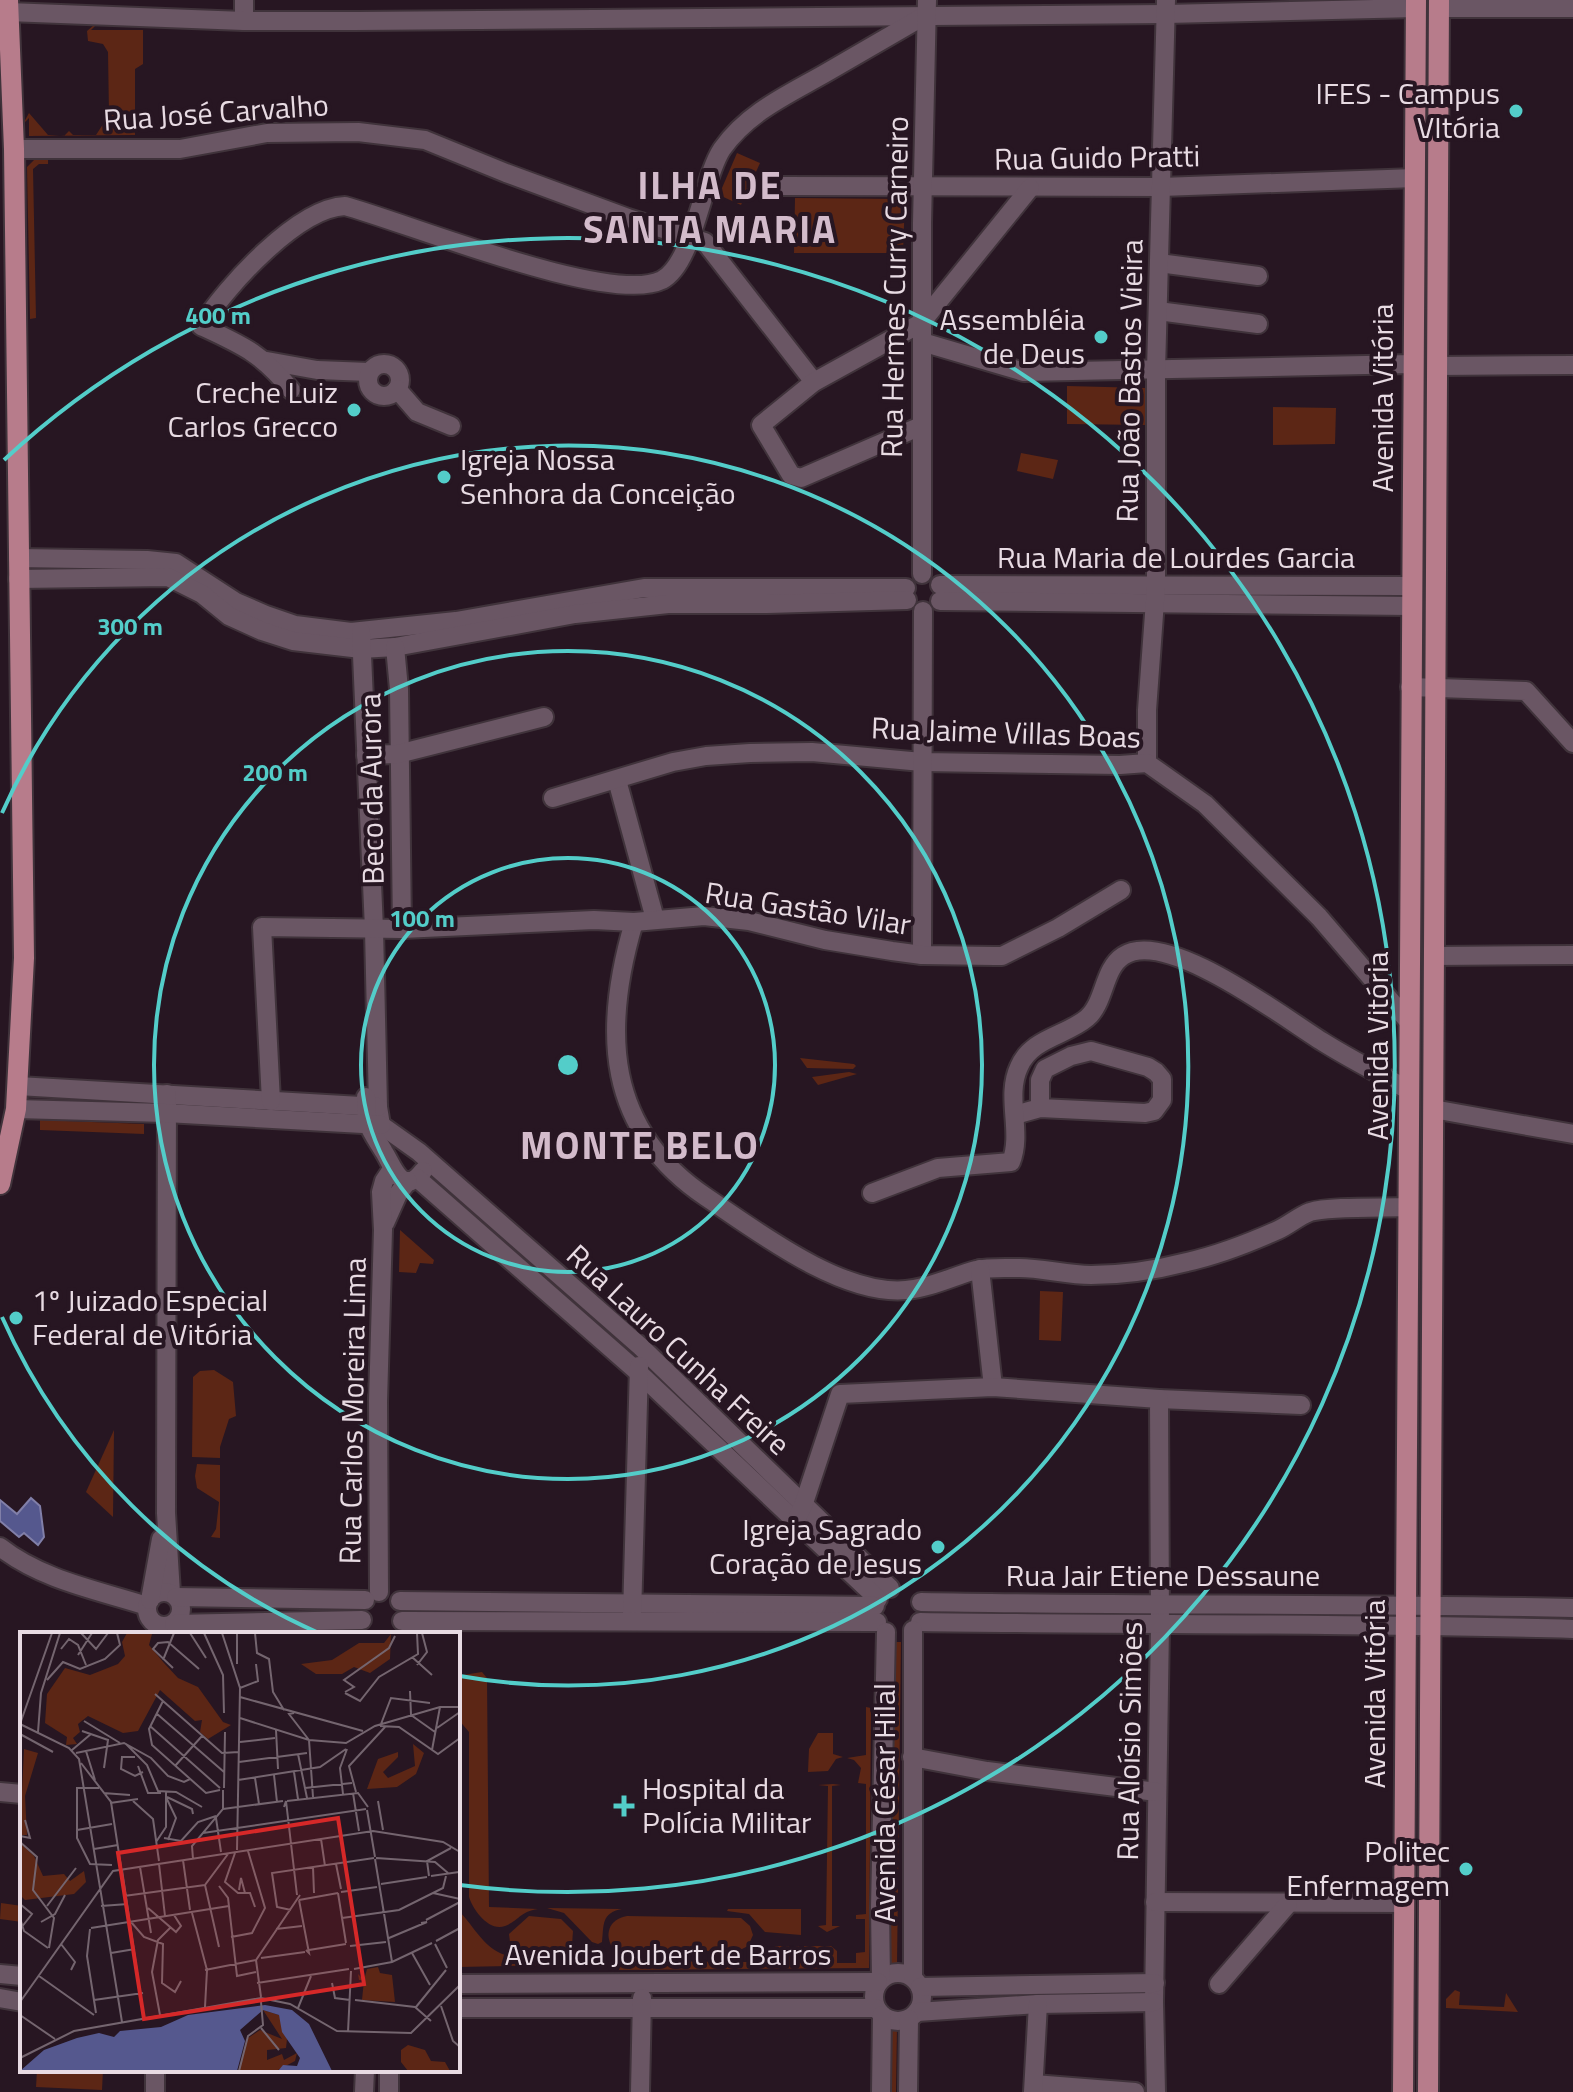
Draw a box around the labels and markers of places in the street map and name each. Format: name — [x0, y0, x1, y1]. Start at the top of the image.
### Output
place label: IFES - Campus VItória — [1316, 70, 1500, 150]
marker: IFES - Campus VItória — [1507, 102, 1525, 120]
place label: Assembléia de Deus — [940, 296, 1085, 376]
marker: Assembléia de Deus — [1092, 328, 1110, 346]
place label: Creche Luiz Carlos Grecco — [168, 369, 338, 449]
marker: Creche Luiz Carlos Grecco — [345, 401, 363, 419]
place label: Igreja Nossa Senhora da Conceição — [460, 436, 736, 516]
marker: Igreja Nossa Senhora da Conceição — [435, 468, 453, 486]
centre of rings — [554, 1051, 582, 1079]
place label: 1º Juizado Especial Federal de Vitória — [32, 1277, 268, 1357]
marker: 1º Juizado Especial Federal de Vitória — [7, 1309, 25, 1327]
place label: Igreja Sagrado Coração de Jesus — [709, 1506, 922, 1586]
marker: Igreja Sagrado Coração de Jesus — [929, 1538, 947, 1556]
place label: Hospital da Polícia Militar — [642, 1765, 812, 1845]
marker: Hospital da Polícia Militar — [613, 1795, 635, 1817]
place label: Politec Enfermagem — [1286, 1828, 1450, 1908]
marker: Politec Enfermagem — [1457, 1860, 1475, 1878]

